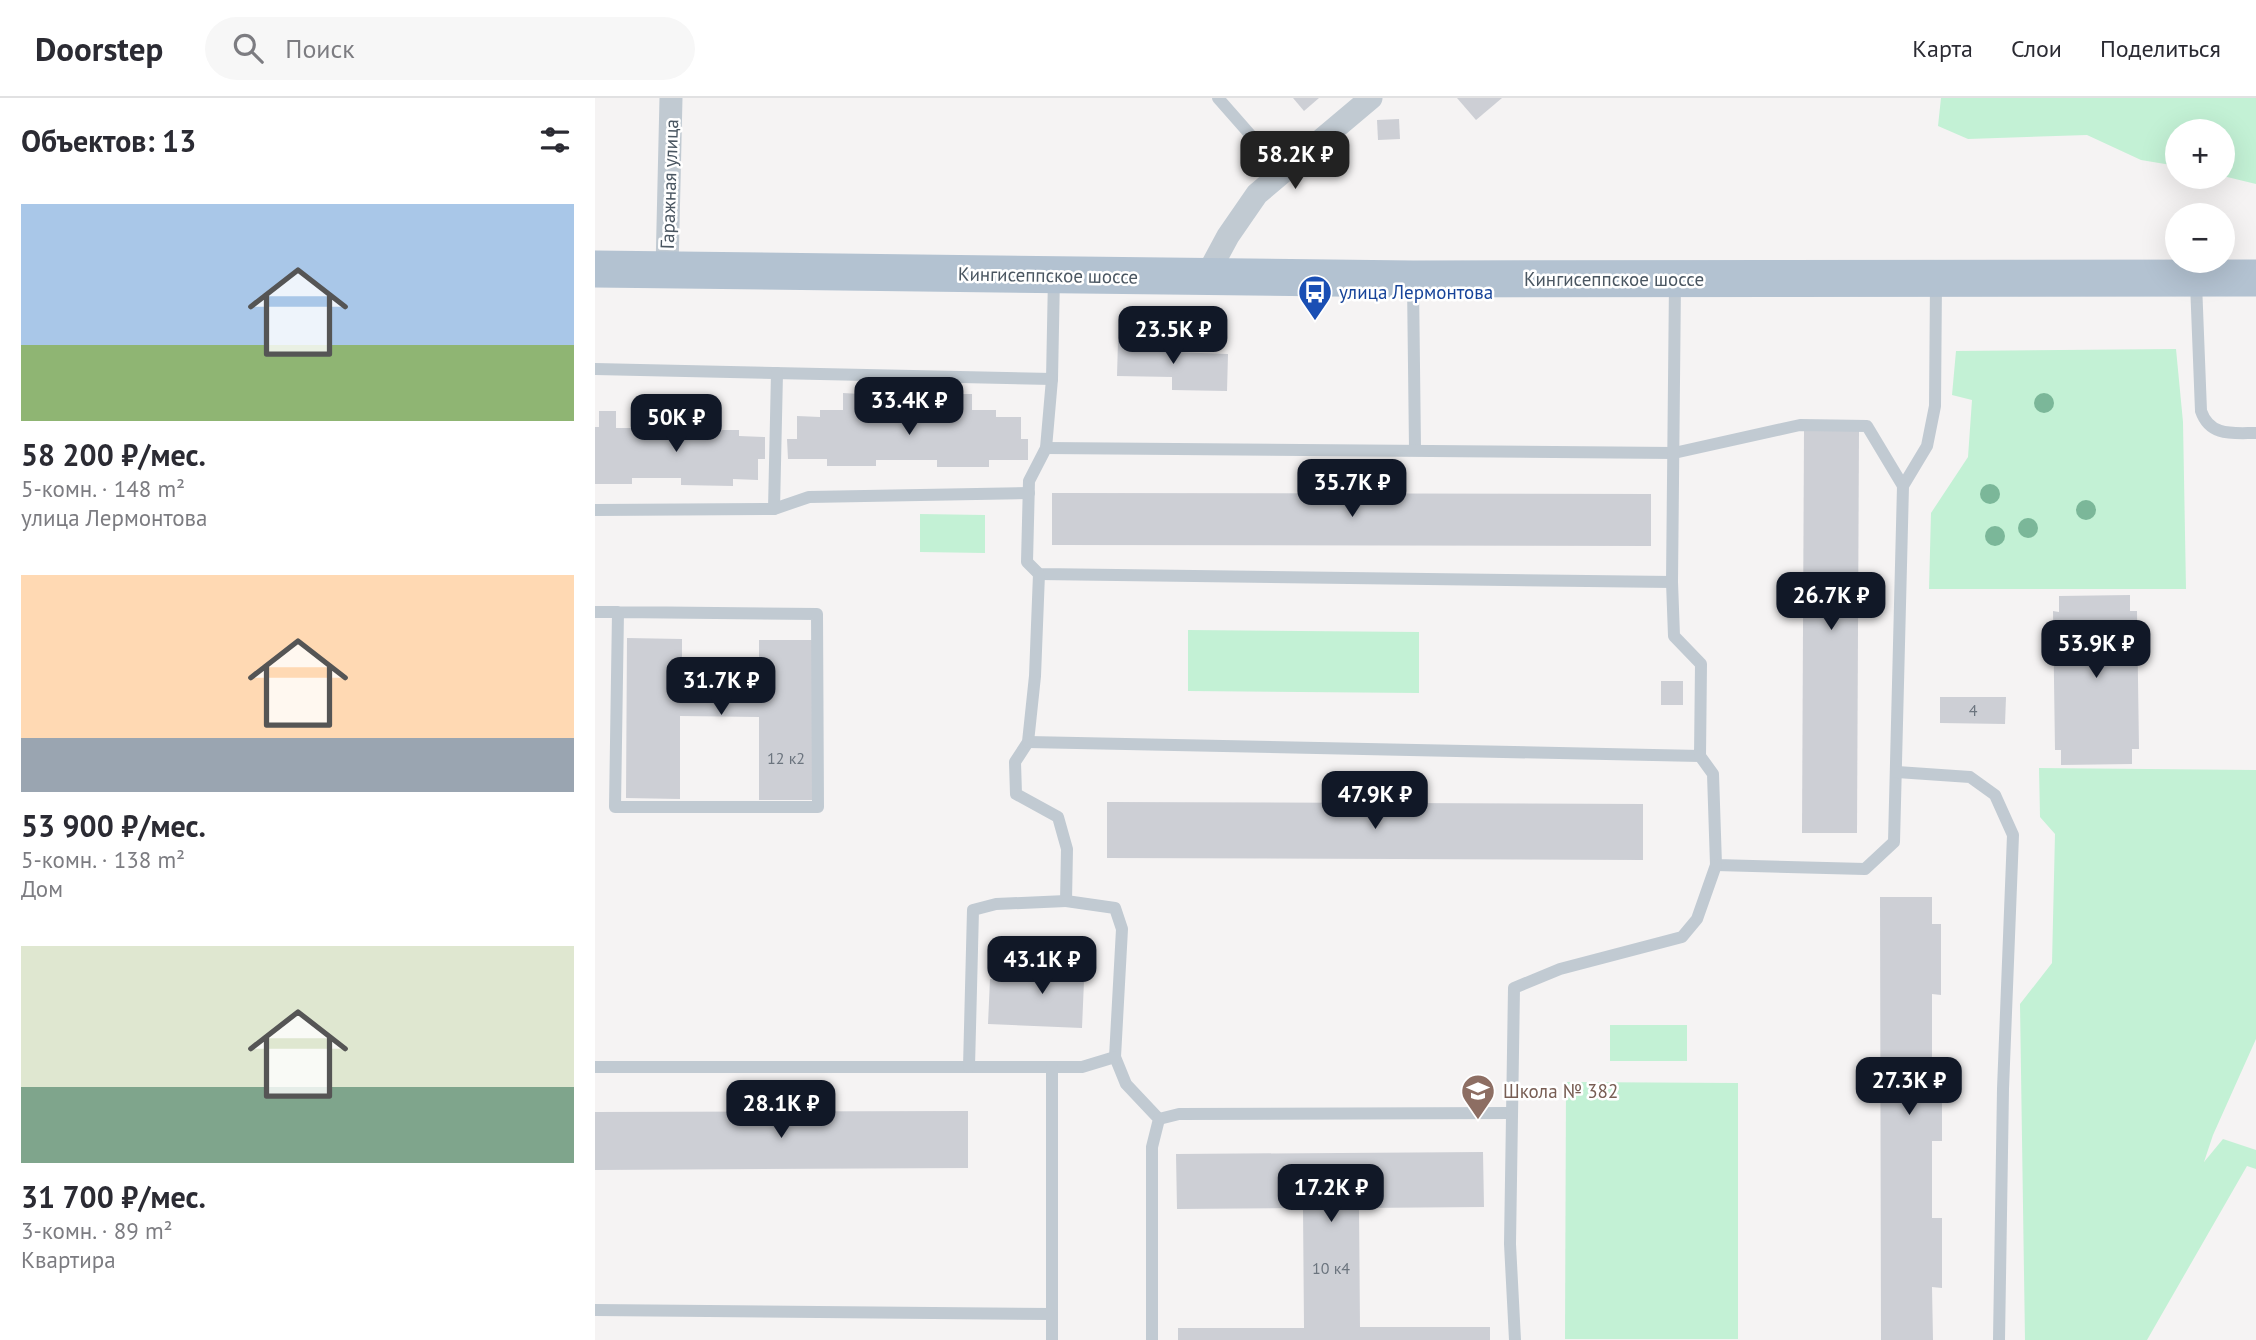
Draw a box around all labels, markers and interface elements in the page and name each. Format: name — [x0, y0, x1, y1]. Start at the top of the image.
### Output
search box — [205, 17, 695, 80]
text: Doorstep — [35, 27, 163, 70]
icon: search — [229, 29, 267, 67]
text: Поиск — [285, 32, 355, 65]
text: Карта — [1912, 33, 1973, 64]
text: Слои — [2011, 33, 2062, 64]
text: Поделиться — [2100, 33, 2221, 64]
street label: Гаражная улица — [655, 119, 683, 249]
map controls — [2165, 119, 2235, 273]
button: + — [2165, 119, 2235, 189]
text: Объектов: 13 — [21, 121, 196, 160]
icon: filters — [536, 121, 574, 159]
pin: 58.2K ₽ — [1230, 132, 1360, 191]
text: 58.2K ₽ — [1256, 139, 1334, 168]
button: − — [2165, 203, 2235, 273]
icon: home — [235, 249, 361, 375]
street label: Кингисеппское шоссе — [958, 261, 1138, 289]
street label: Кингисеппское шоссе — [1524, 267, 1704, 291]
bus stop icon: улица Лермонтова — [1296, 273, 1334, 322]
place label: улица Лермонтова — [1339, 280, 1493, 304]
pin: 23.5K ₽ — [1108, 306, 1238, 366]
text: 23.5K ₽ — [1134, 314, 1212, 343]
pin: 33.4K ₽ — [844, 378, 974, 437]
text: 33.4K ₽ — [870, 385, 948, 414]
pin: 50K ₽ — [627, 394, 725, 454]
text: 50K ₽ — [647, 402, 705, 431]
text: 58 200 ₽/мес. — [21, 435, 206, 474]
pin: 35.7K ₽ — [1287, 460, 1417, 519]
text: 35.7K ₽ — [1313, 467, 1391, 496]
text: 5-комн. · 148 m² — [21, 474, 185, 503]
text: улица Лермонтова — [21, 503, 208, 532]
pin: 26.7K ₽ — [1766, 573, 1896, 632]
text: 26.7K ₽ — [1792, 580, 1870, 609]
icon: home — [235, 620, 361, 746]
pin: 53.9K ₽ — [2031, 620, 2161, 680]
text: 53.9K ₽ — [2057, 628, 2135, 657]
pin: 31.7K ₽ — [656, 658, 786, 717]
text: 31.7K ₽ — [682, 665, 760, 694]
house number: 4 — [1969, 700, 1978, 720]
house number: 12 к2 — [767, 748, 805, 768]
pin: 47.9K ₽ — [1310, 772, 1440, 831]
text: 47.9K ₽ — [1338, 779, 1412, 808]
text: 53 900 ₽/мес. — [21, 806, 206, 845]
text: 5-комн. · 138 m² — [21, 845, 185, 874]
text: Дом — [21, 874, 63, 903]
pin: 43.1K ₽ — [977, 936, 1107, 996]
text: 43.1K ₽ — [1003, 944, 1081, 973]
icon: home — [235, 991, 361, 1117]
pin: 27.3K ₽ — [1844, 1058, 1974, 1117]
text: 27.3K ₽ — [1872, 1065, 1946, 1094]
school or university icon: Школа № 382 — [1459, 1072, 1497, 1121]
place label: Школа № 382 — [1503, 1079, 1618, 1103]
pin: 28.1K ₽ — [716, 1080, 846, 1140]
text: 28.1K ₽ — [742, 1088, 820, 1117]
pin: 17.2K ₽ — [1266, 1164, 1396, 1224]
text: 17.2K ₽ — [1294, 1172, 1368, 1201]
text: 31 700 ₽/мес. — [21, 1177, 206, 1216]
text: 3-комн. · 89 m² — [21, 1216, 173, 1245]
text: Квартира — [21, 1245, 116, 1274]
house number: 10 к4 — [1312, 1258, 1350, 1278]

